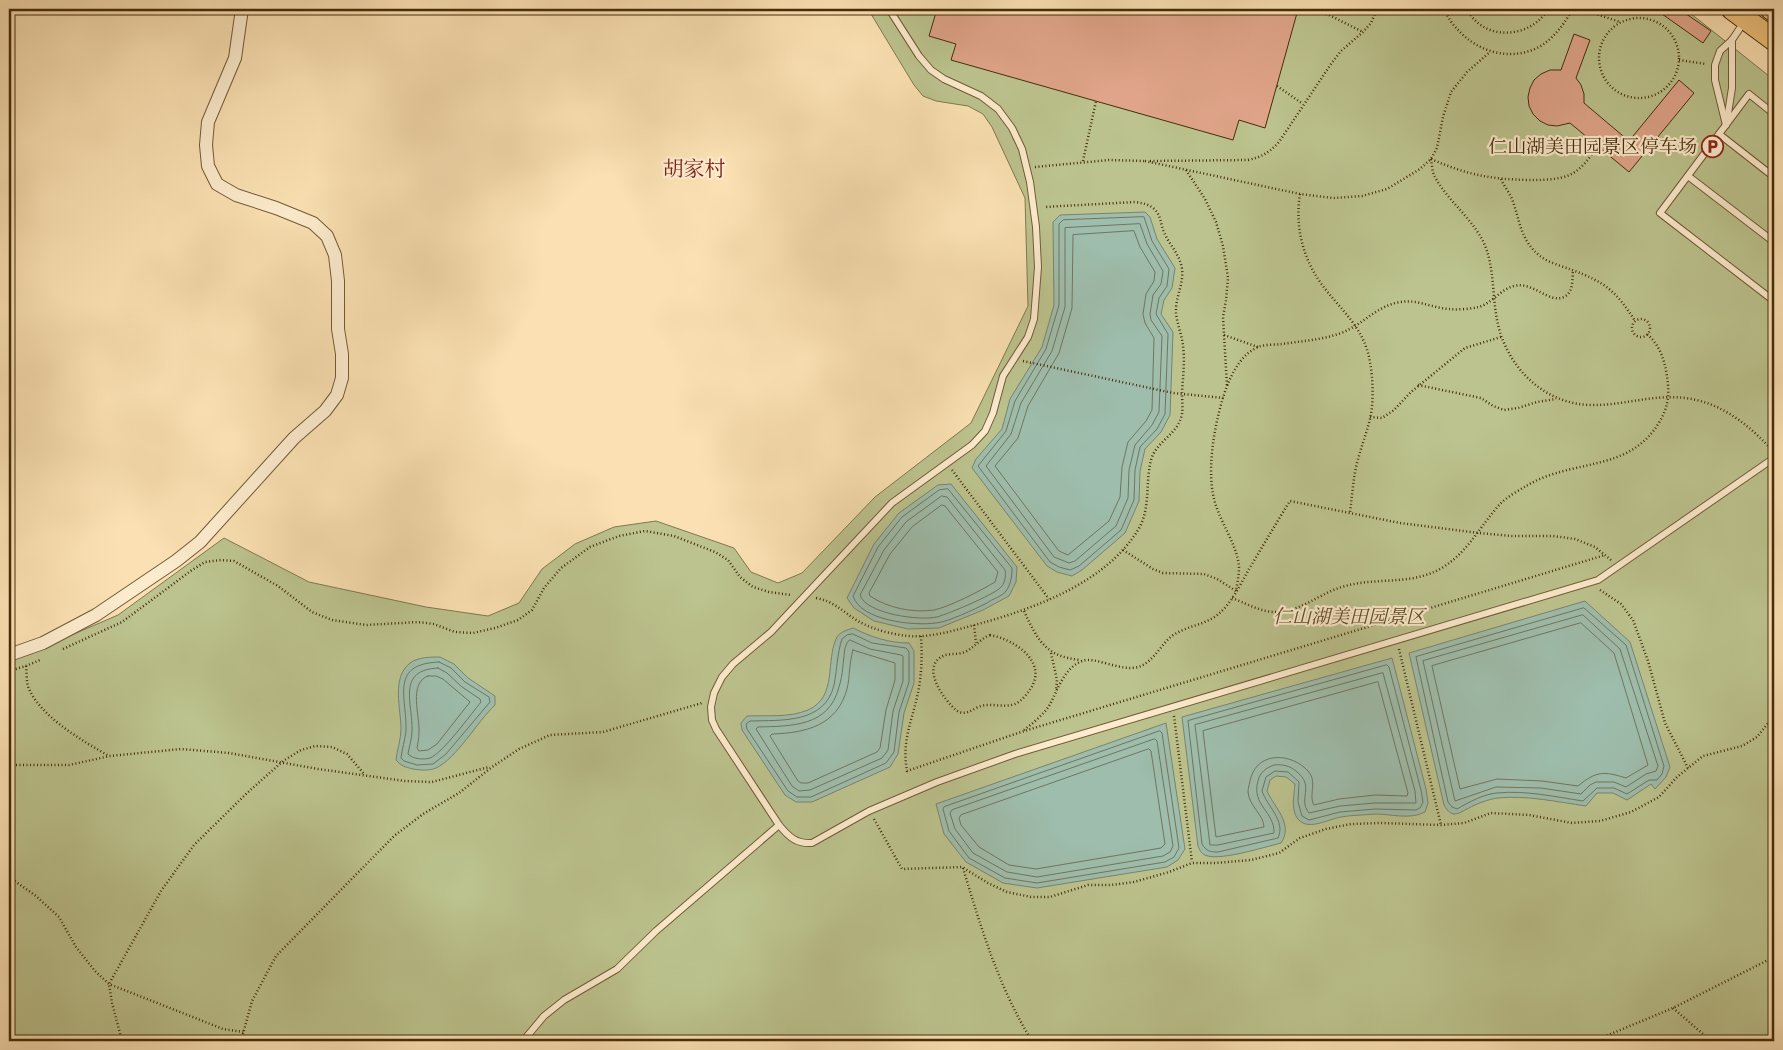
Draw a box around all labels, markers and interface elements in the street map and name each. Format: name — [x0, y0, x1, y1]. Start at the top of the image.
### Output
parking icon: 仁山湖美田园景区停车场 — [1701, 134, 1725, 158]
place label: 仁山湖美田园景区停车场 — [1488, 136, 1697, 159]
district label: 胡家村 — [663, 157, 726, 183]
park label: 仁山湖美田园景区 — [1273, 606, 1428, 629]

